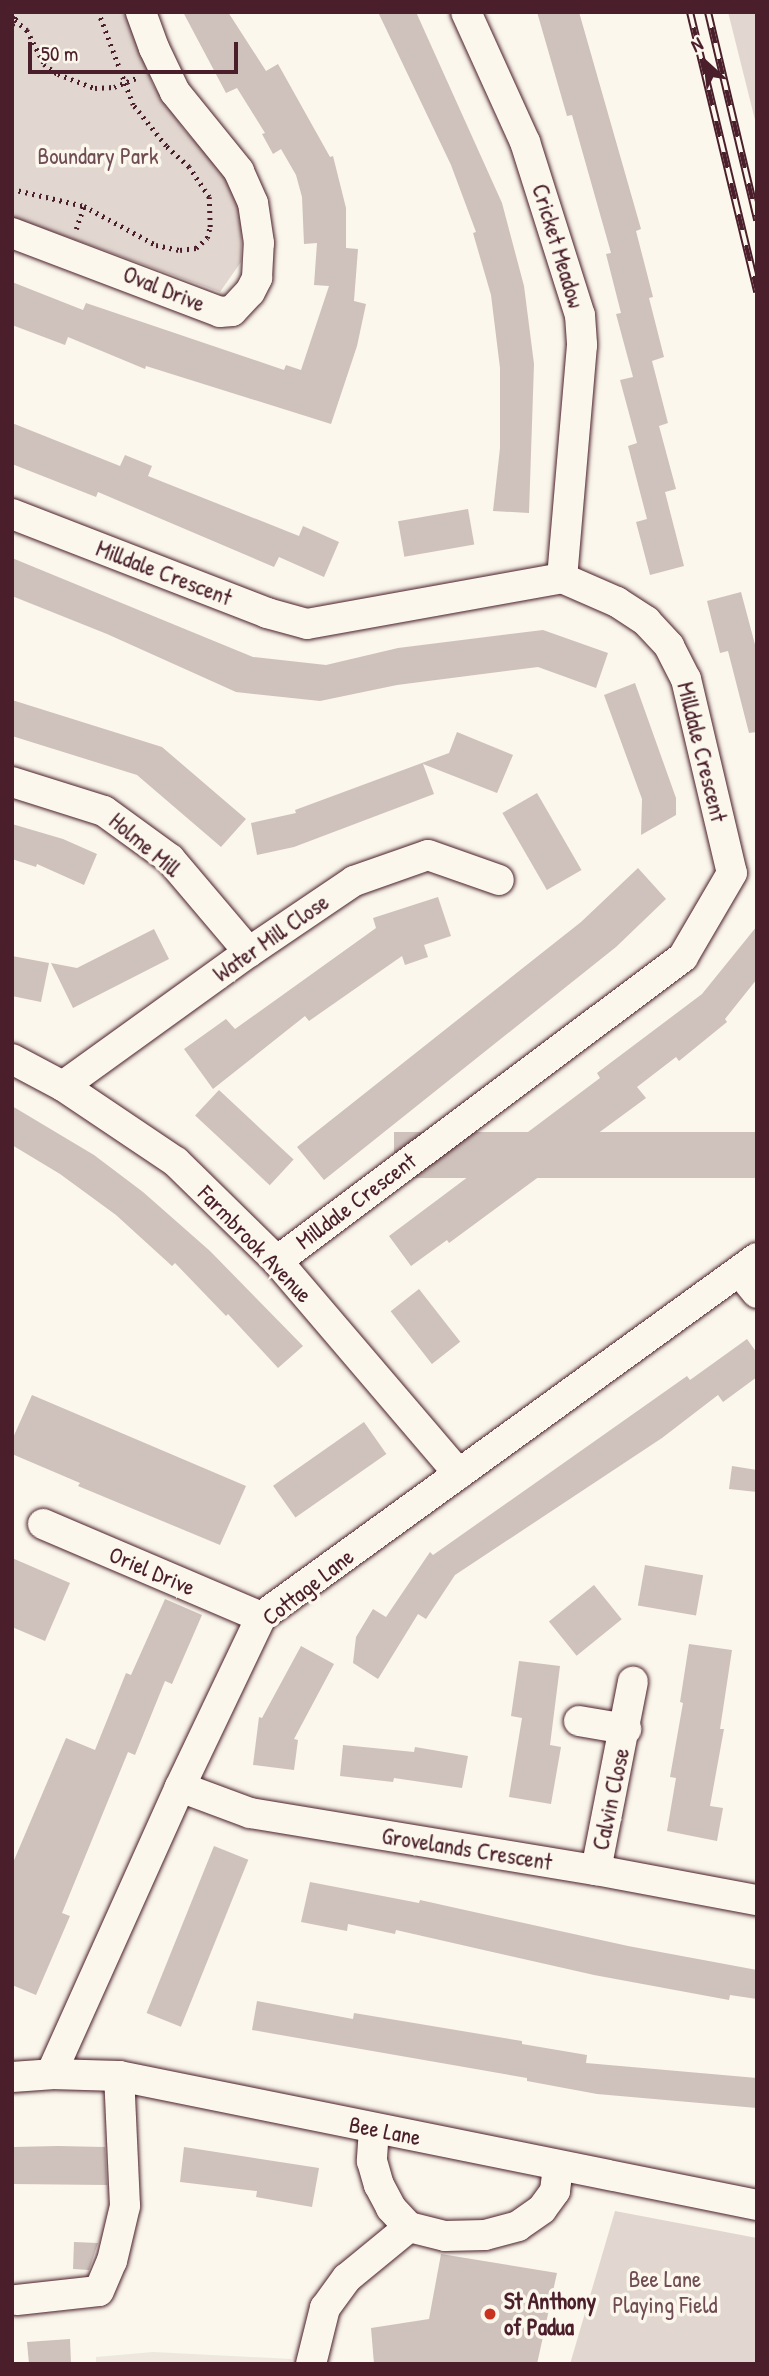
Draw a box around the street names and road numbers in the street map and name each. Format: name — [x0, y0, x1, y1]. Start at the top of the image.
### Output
street label: Cricket Meadow — [526, 181, 590, 311]
street label: Oval Drive — [119, 260, 209, 318]
street label: Milldale Crescent — [92, 534, 236, 612]
street label: Milldale Crescent — [671, 679, 733, 825]
street label: Holme Mill — [104, 807, 186, 883]
street label: Water Mill Close — [208, 888, 334, 988]
street label: Milldale Crescent — [291, 1147, 421, 1255]
street label: Farmbrook Avenue — [192, 1180, 318, 1308]
street label: Oriel Drive — [105, 1541, 199, 1601]
street label: Cottage Lane — [257, 1543, 359, 1631]
street label: Calvin Close — [587, 1745, 635, 1853]
street label: Grovelands Crescent — [380, 1822, 554, 1876]
street label: Bee Lane — [347, 2111, 423, 2151]

